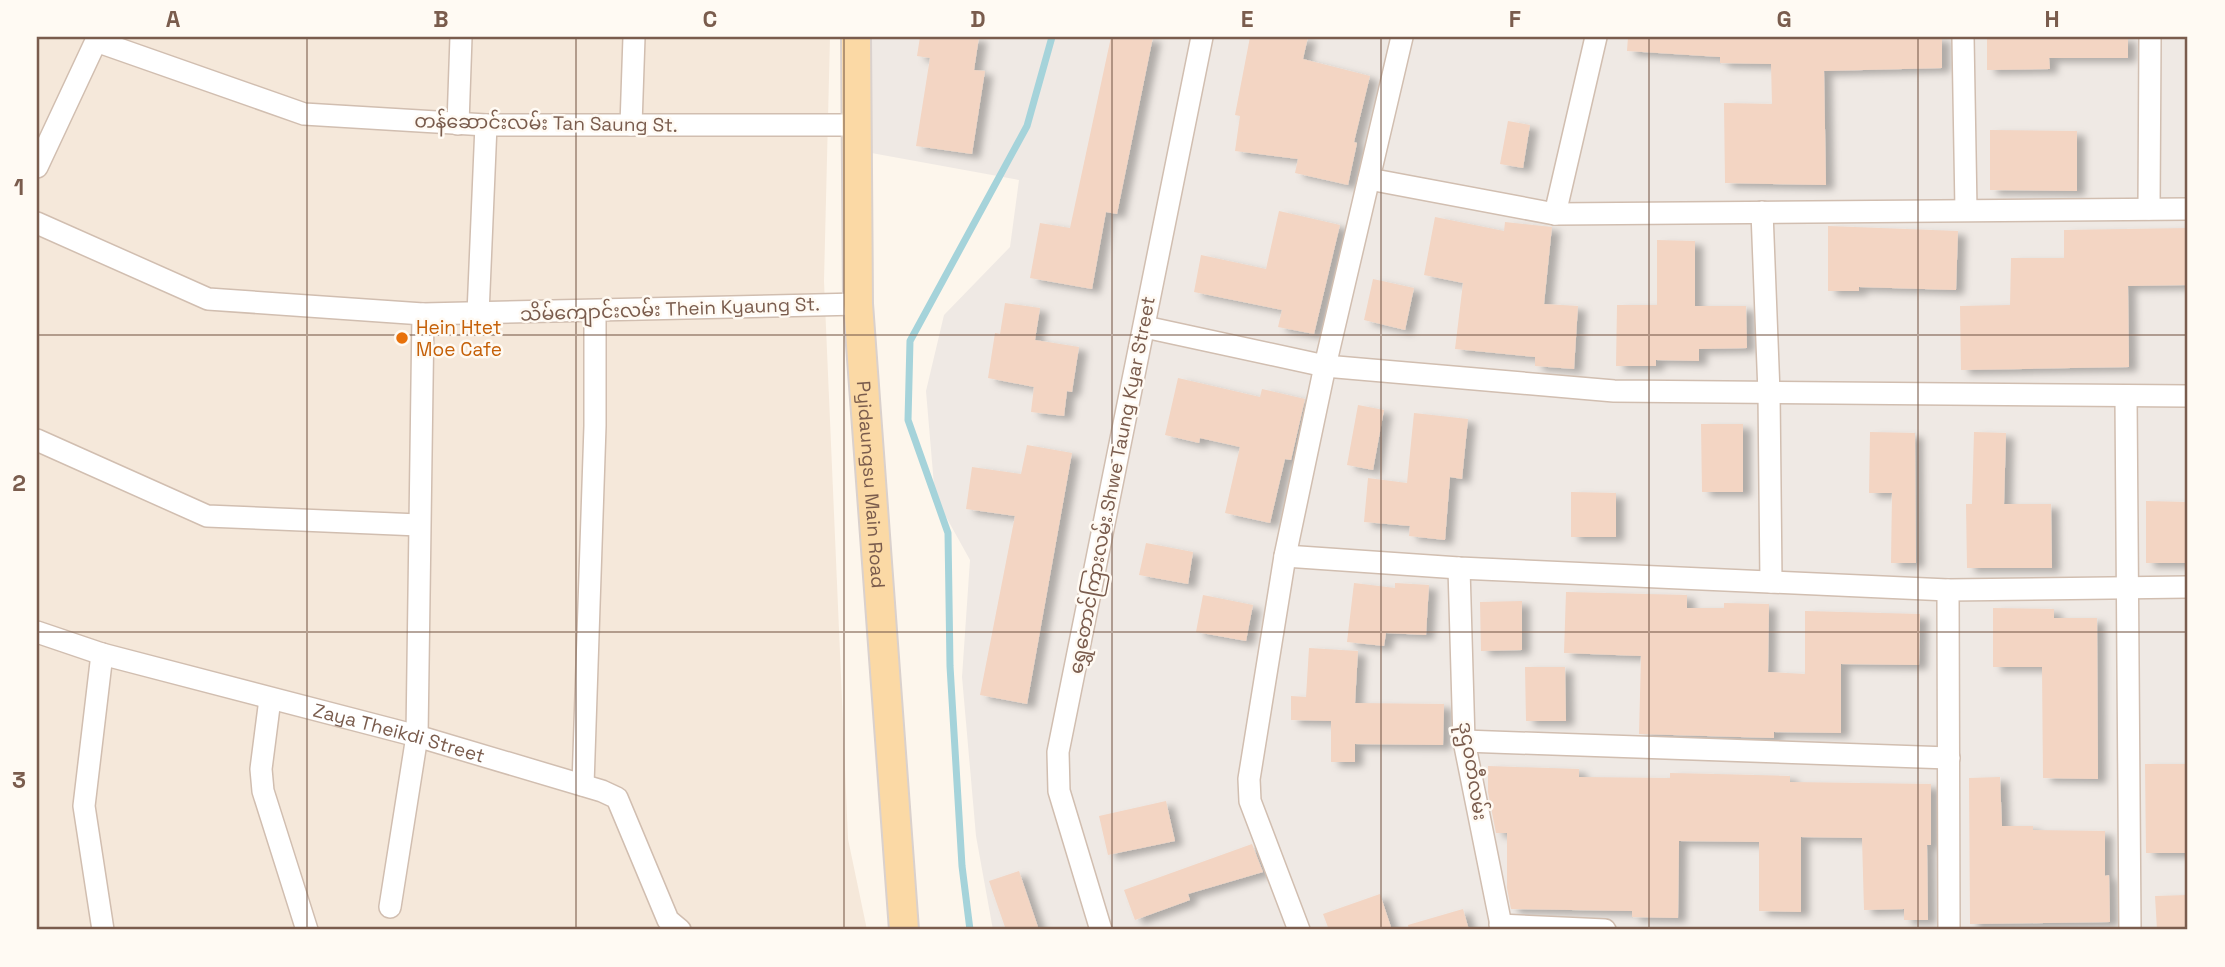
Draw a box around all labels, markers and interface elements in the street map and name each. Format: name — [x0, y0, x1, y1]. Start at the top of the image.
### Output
text: A — [166, 4, 181, 34]
text: B — [433, 4, 449, 34]
text: C — [703, 4, 717, 34]
text: D — [970, 4, 986, 34]
text: E — [1241, 4, 1253, 34]
text: F — [1509, 4, 1521, 34]
text: G — [1776, 4, 1792, 34]
text: H — [2044, 4, 2060, 34]
street label: တန်ဆောင်းလမ်း Tan Saung St. — [414, 106, 678, 141]
text: 1 — [14, 172, 24, 202]
street label: သိမ်ကျောင်းလမ်း Thein Kyaung St. — [520, 289, 820, 330]
street label: ရွှေတောင်ကြားလမ်း Shwe Taung Kyar Street — [1061, 294, 1164, 676]
place label: Hein Htet Moe Cafe — [416, 315, 502, 362]
marker: Hein Htet Moe Cafe — [394, 330, 410, 346]
street label: Pyidaungsu Main Road — [851, 380, 891, 589]
text: 2 — [12, 468, 26, 498]
street label: Zaya Theikdi Street — [311, 697, 488, 768]
street label: ဒုဌဝတီလမ်း — [1449, 720, 1495, 823]
text: 3 — [12, 765, 26, 795]

